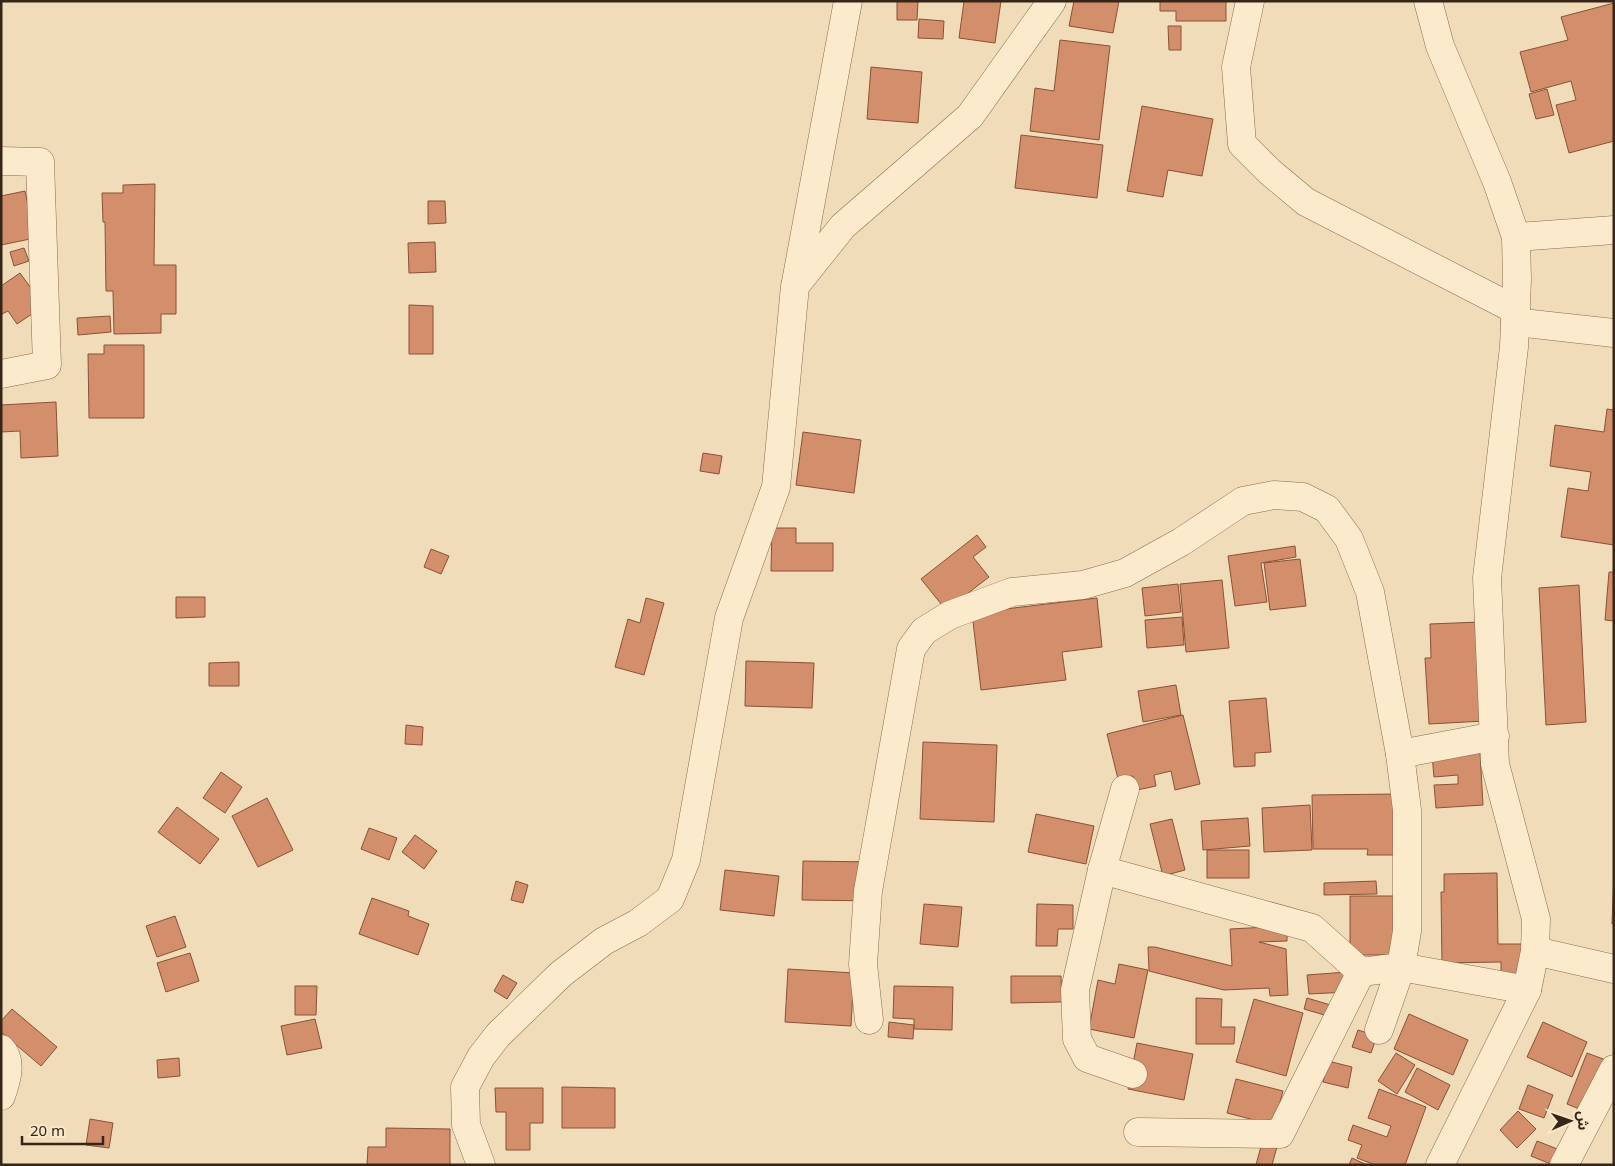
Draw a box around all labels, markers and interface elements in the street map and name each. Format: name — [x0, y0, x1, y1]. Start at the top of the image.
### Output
north arrow — [1545, 1096, 1595, 1146]
text: ش — [1568, 1110, 1597, 1131]
scale bar — [22, 1114, 104, 1146]
text: 20 m — [30, 1115, 65, 1147]

